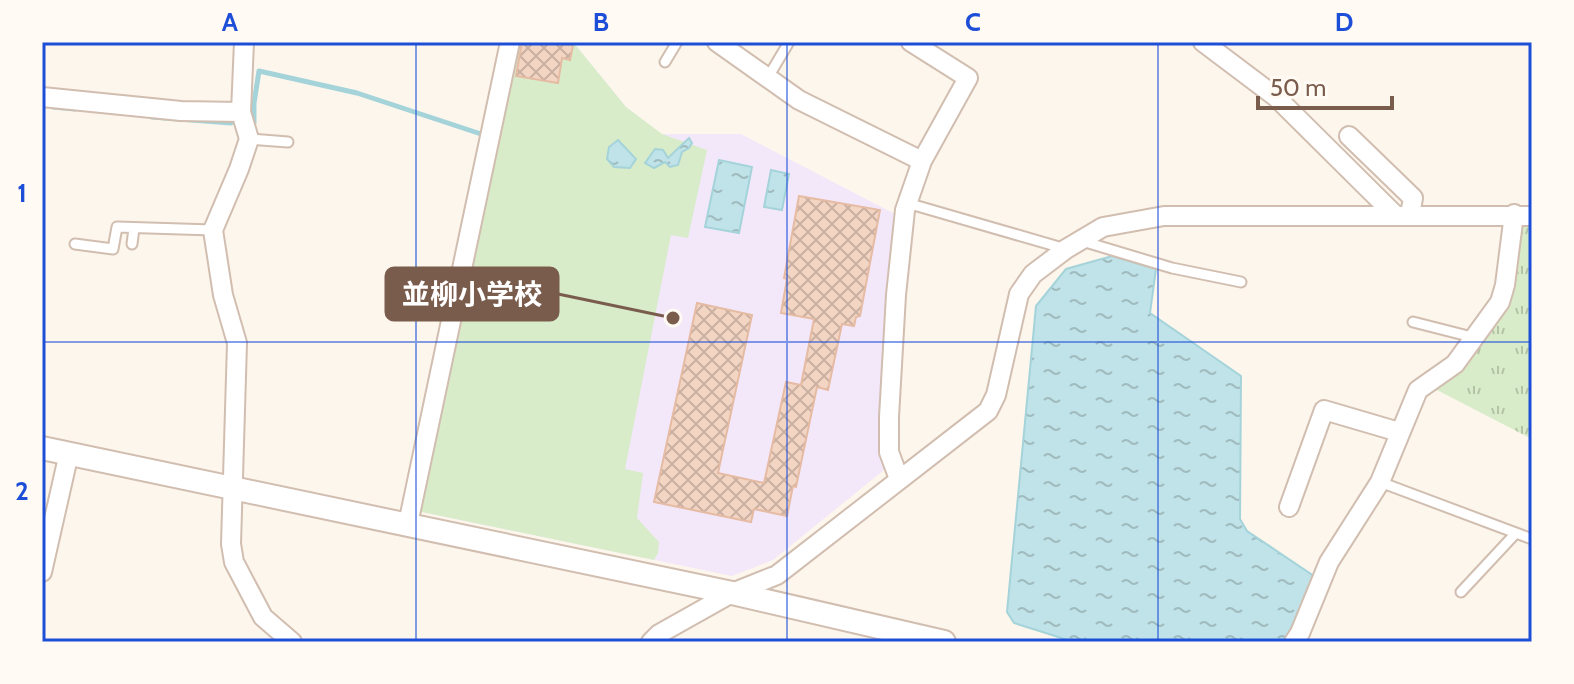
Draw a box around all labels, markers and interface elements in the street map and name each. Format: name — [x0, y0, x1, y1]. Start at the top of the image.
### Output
text: A — [222, 6, 239, 38]
text: B — [593, 6, 609, 38]
text: C — [965, 6, 981, 38]
text: D — [1335, 6, 1353, 38]
scale bar — [1258, 60, 1392, 110]
text: 50 m — [1270, 73, 1326, 102]
text: 1 — [17, 177, 27, 209]
callout: 並柳小学校 — [386, 268, 558, 320]
text: 並柳小学校 — [402, 277, 542, 311]
text: 2 — [15, 475, 29, 507]

